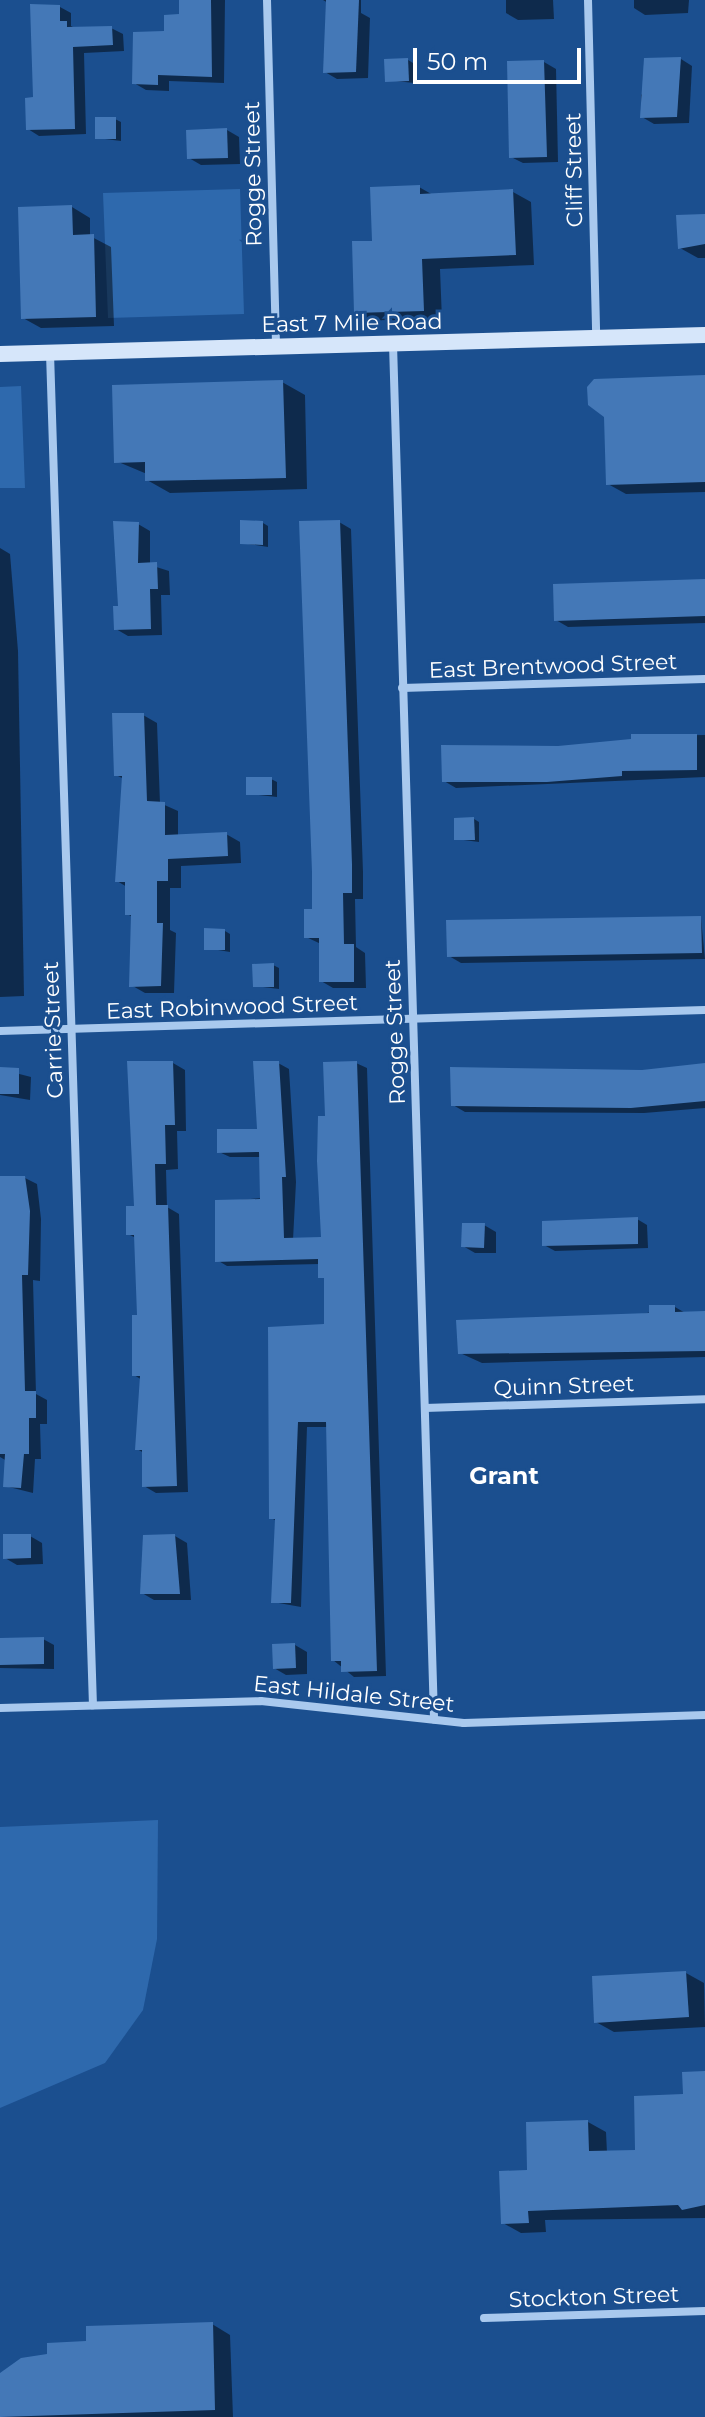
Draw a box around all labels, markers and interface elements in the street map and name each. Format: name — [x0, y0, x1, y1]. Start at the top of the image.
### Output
scale bar — [417, 32, 585, 82]
text: 50 m — [427, 47, 488, 76]
street label: Rogge Street — [239, 101, 267, 247]
street label: Cliff Street — [560, 112, 588, 228]
street label: East 7 Mile Road — [261, 308, 443, 338]
street label: East Brentwood Street — [428, 648, 678, 684]
street label: Rogge Street — [379, 959, 411, 1105]
street label: Carrie Street — [37, 961, 69, 1099]
street label: East Robinwood Street — [106, 989, 358, 1025]
street label: Quinn Street — [493, 1370, 635, 1402]
district label: Grant — [469, 1462, 539, 1490]
street label: East Hildale Street — [252, 1670, 456, 1718]
street label: Stockton Street — [508, 2281, 680, 2313]

